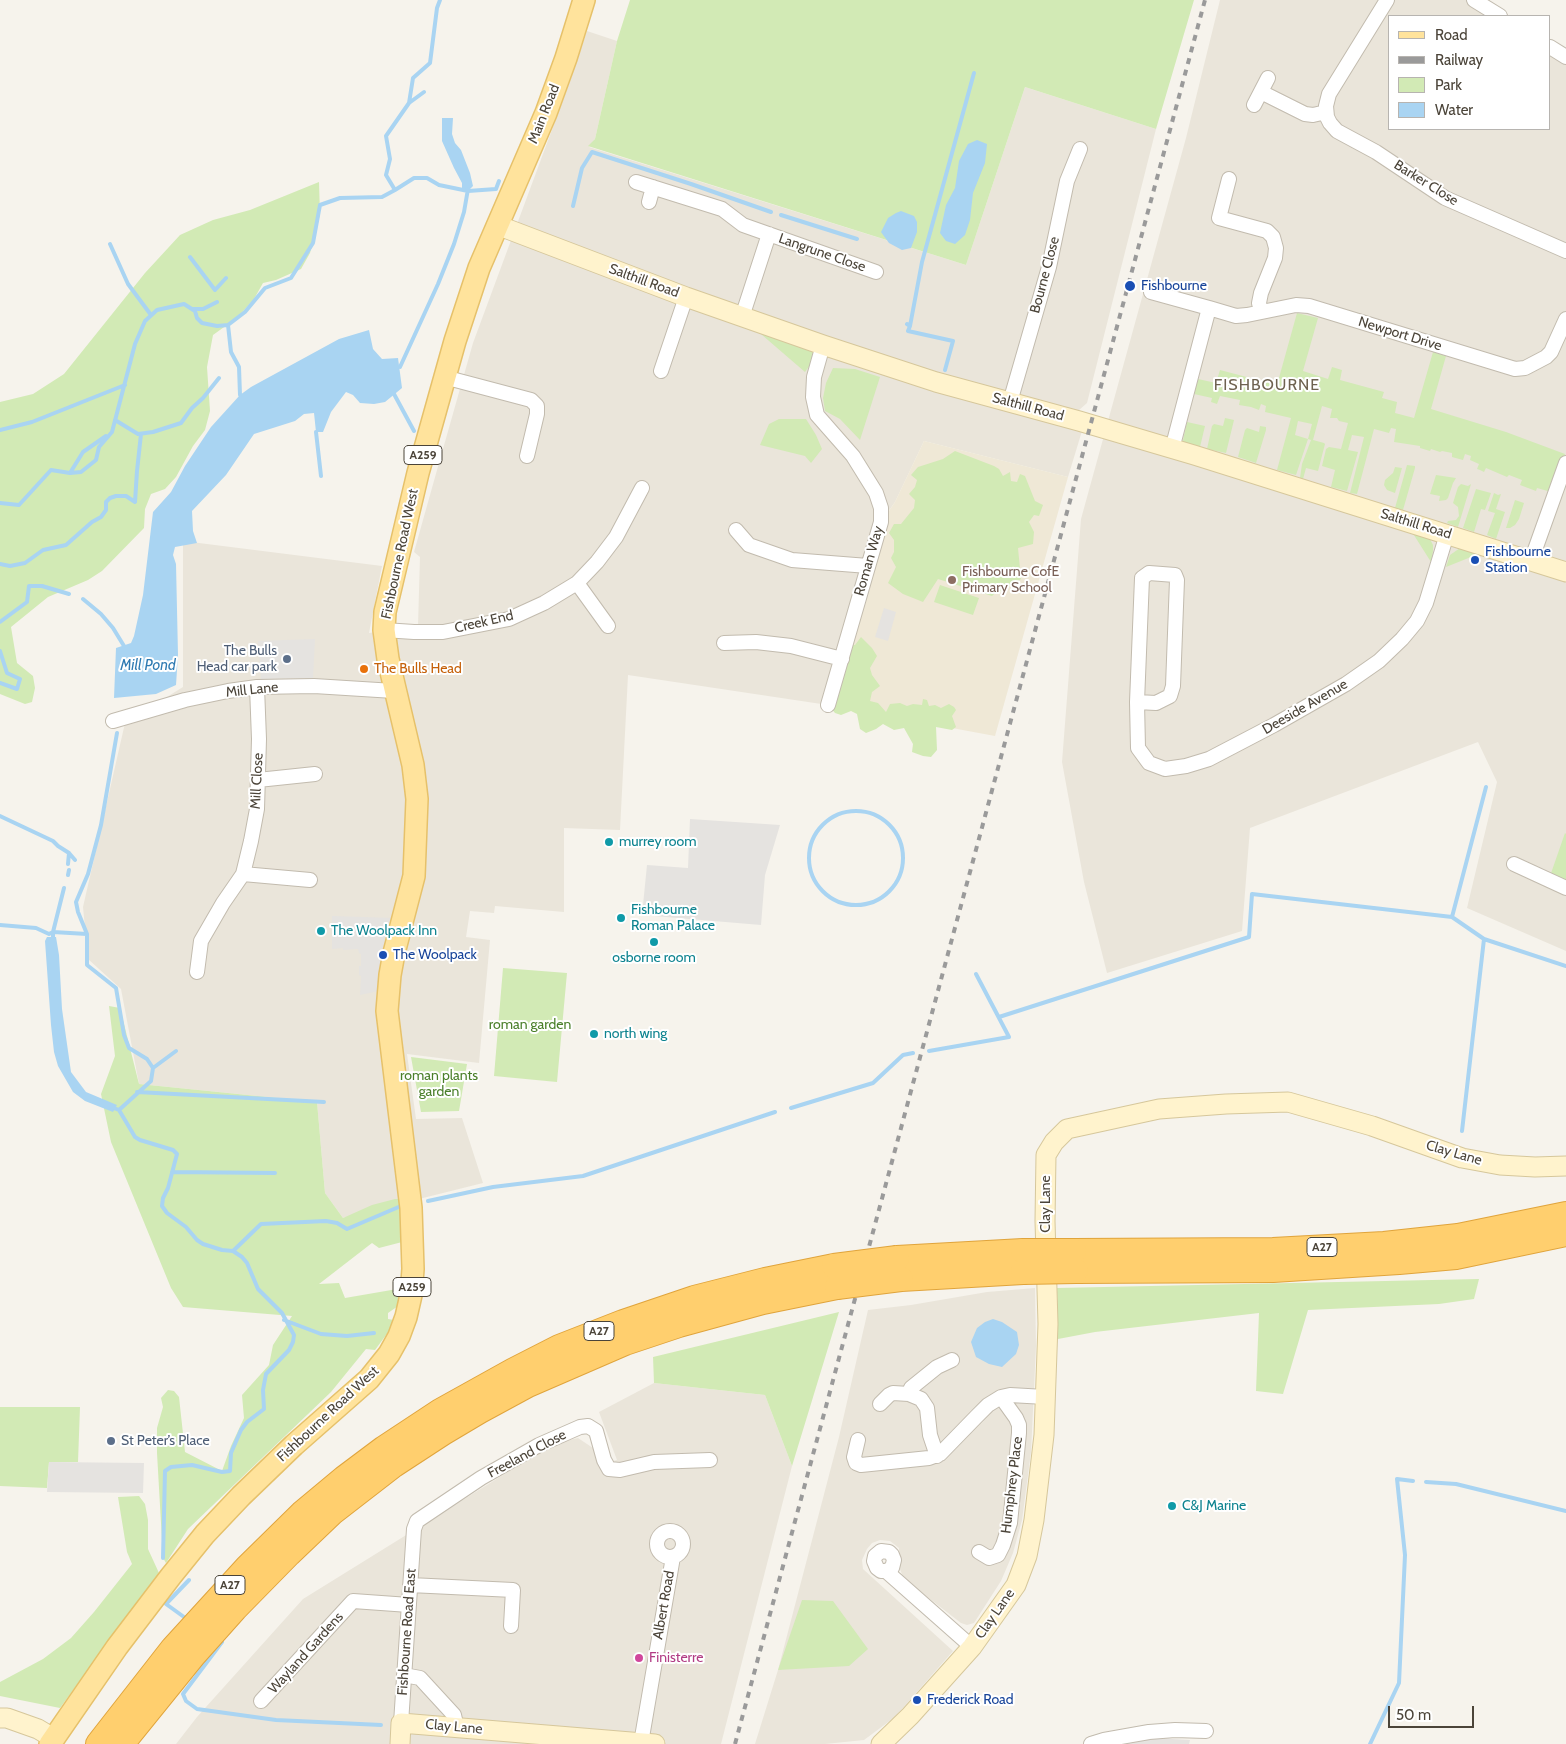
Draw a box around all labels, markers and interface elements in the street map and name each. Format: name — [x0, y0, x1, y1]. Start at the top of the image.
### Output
legend — [1388, 15, 1551, 130]
text: Road — [1435, 26, 1468, 44]
text: Railway — [1435, 51, 1483, 69]
text: Park — [1435, 76, 1462, 94]
street label: Main Road — [525, 82, 563, 146]
text: Water — [1435, 101, 1473, 119]
street label: Barker Close — [1391, 157, 1461, 209]
street label: Langrune Close — [776, 230, 868, 276]
street label: Bourne Close — [1027, 235, 1063, 315]
street label: Salthill Road — [607, 261, 681, 301]
place label: Fishbourne — [1141, 278, 1207, 294]
marker: Fishbourne — [1123, 279, 1137, 293]
street label: Newport Drive — [1356, 313, 1444, 355]
district label: FISHBOURNE — [1213, 375, 1321, 395]
street label: Salthill Road — [990, 389, 1066, 425]
road number: A259 — [404, 446, 442, 464]
street label: Fishbourne Road West — [378, 487, 422, 621]
street label: Salthill Road — [1378, 505, 1454, 543]
street label: Roman Way — [851, 524, 887, 598]
place label: Fishbourne Station — [1485, 544, 1551, 576]
marker: Fishbourne Station — [1469, 554, 1481, 566]
place label: Fishbourne CofE Primary School — [962, 564, 1059, 596]
marker: Fishbourne CofE Primary School — [946, 574, 958, 586]
street label: Creek End — [453, 607, 515, 637]
place label: The Bulls Head car park — [197, 643, 277, 676]
marker: The Bulls Head car park — [281, 653, 293, 665]
water label: Mill Pond — [120, 657, 176, 675]
place label: The Bulls Head — [374, 661, 462, 677]
marker: The Bulls Head — [358, 663, 370, 675]
street label: Deeside Avenue — [1259, 676, 1351, 738]
street label: Mill Lane — [225, 679, 279, 701]
street label: Mill Close — [247, 752, 267, 810]
place label: murrey room — [619, 834, 697, 850]
marker: murrey room — [603, 836, 615, 848]
place label: Fishbourne Roman Palace — [631, 902, 715, 934]
marker: Fishbourne Roman Palace — [615, 912, 627, 924]
place label: The Woolpack Inn — [331, 923, 437, 939]
marker: The Woolpack Inn — [315, 925, 327, 937]
marker: osborne room — [648, 936, 660, 948]
place label: The Woolpack — [393, 947, 477, 963]
marker: The Woolpack — [377, 949, 389, 961]
place label: osborne room — [612, 950, 696, 966]
park label: roman garden — [489, 1017, 571, 1033]
place label: north wing — [604, 1026, 667, 1042]
marker: north wing — [588, 1028, 600, 1040]
park label: roman plants garden — [400, 1068, 478, 1100]
street label: Clay Lane — [1424, 1137, 1484, 1169]
street label: Clay Lane — [1038, 1175, 1054, 1233]
road number: A27 — [1307, 1238, 1337, 1256]
road number: A259 — [393, 1277, 431, 1296]
road number: A27 — [584, 1322, 614, 1340]
street label: Fishbourne Road West — [274, 1363, 382, 1465]
street label: Freeland Close — [485, 1426, 569, 1482]
place label: St Peter’s Place — [121, 1433, 210, 1449]
marker: St Peter’s Place — [105, 1435, 117, 1447]
street label: Humphrey Place — [998, 1436, 1026, 1534]
place label: C&J Marine — [1182, 1498, 1246, 1514]
marker: C&J Marine — [1166, 1500, 1178, 1512]
street label: Fishbourne Road East — [394, 1568, 420, 1696]
street label: Albert Road — [650, 1569, 678, 1641]
road number: A27 — [215, 1576, 245, 1594]
street label: Clay Lane — [972, 1586, 1018, 1642]
street label: Wayland Gardens — [265, 1609, 347, 1697]
place label: Finisterre — [649, 1650, 703, 1666]
marker: Finisterre — [633, 1652, 645, 1664]
place label: Frederick Road — [927, 1692, 1014, 1708]
marker: Frederick Road — [911, 1694, 923, 1706]
scale bar — [1391, 1696, 1477, 1728]
text: 50 m — [1396, 1706, 1431, 1724]
street label: Clay Lane — [425, 1716, 483, 1738]

